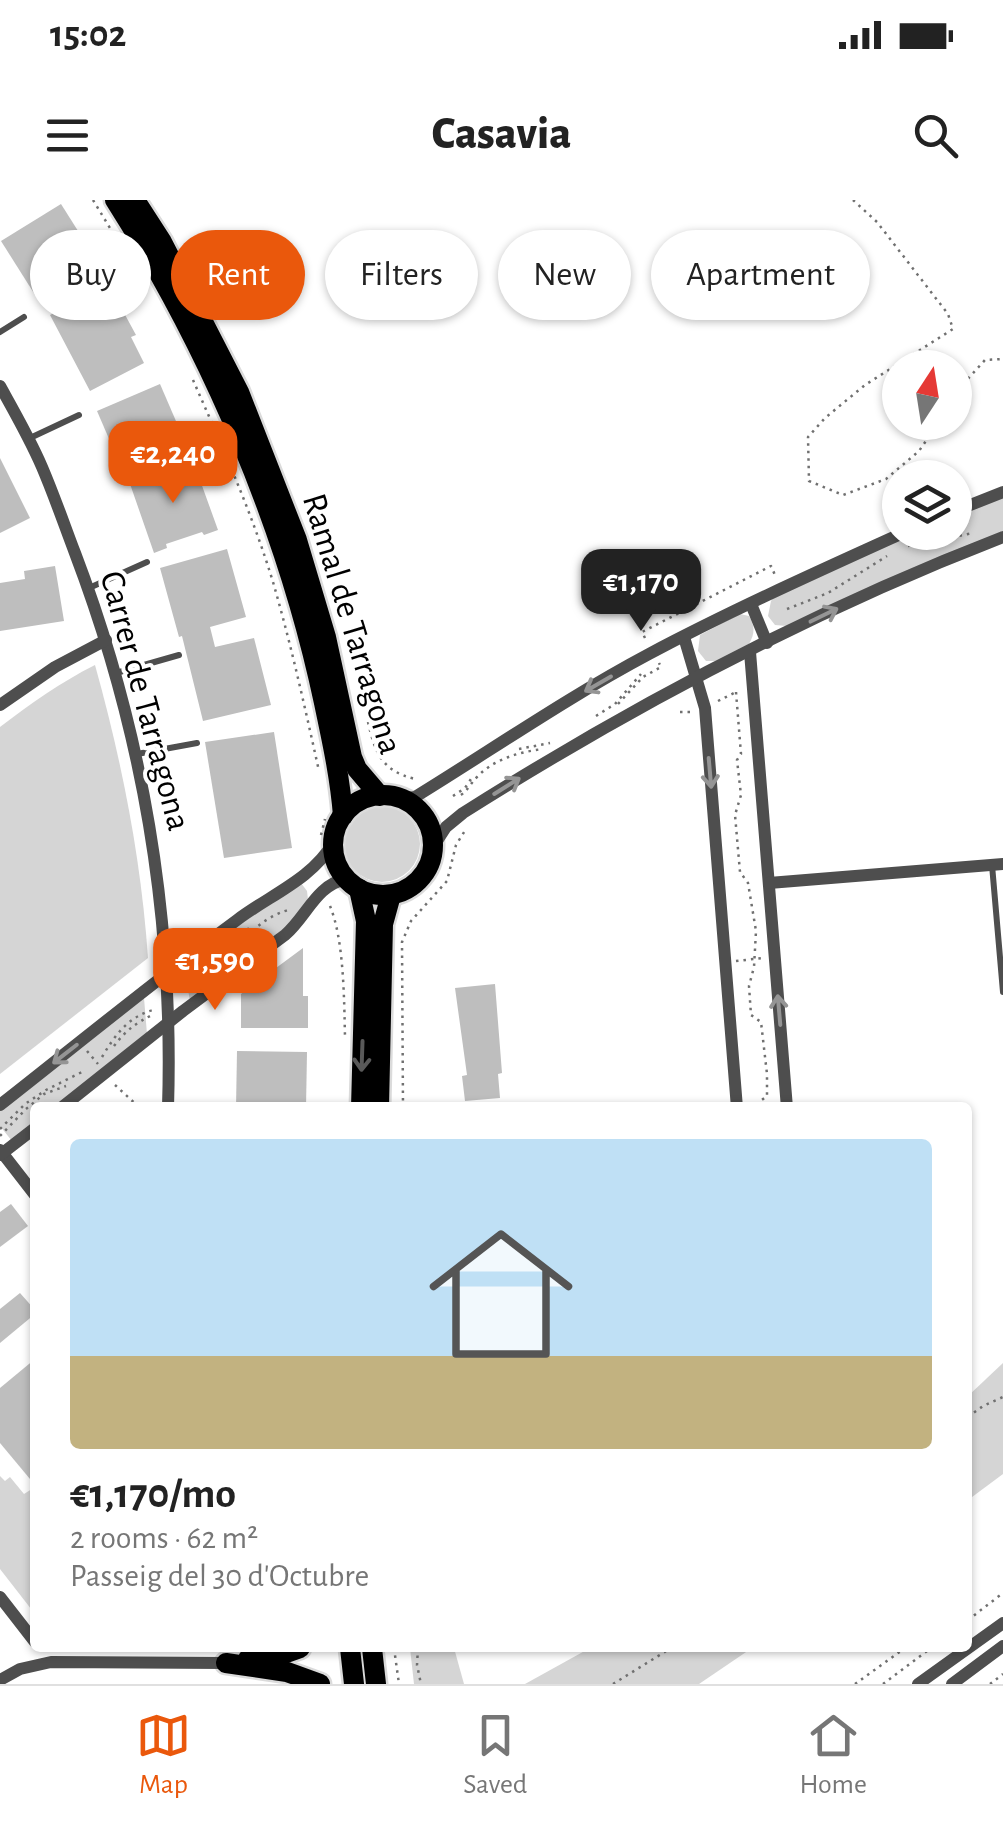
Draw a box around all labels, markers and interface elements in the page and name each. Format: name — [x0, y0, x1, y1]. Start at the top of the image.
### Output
text: 15:02 — [50, 16, 127, 54]
icon: menu — [40, 108, 95, 163]
icon: search — [908, 108, 963, 163]
text: Casavia — [432, 112, 571, 157]
chip: Buy — [30, 230, 151, 320]
chip: Rent — [171, 230, 305, 320]
chip: Filters — [325, 230, 478, 320]
chip: New — [498, 230, 631, 320]
chip: Apartment — [651, 230, 870, 320]
north arrow — [882, 350, 972, 440]
map controls — [882, 350, 972, 550]
pin: €2,240 — [92, 421, 254, 506]
text: €2,240 — [130, 437, 216, 469]
button: layers — [882, 460, 972, 550]
street label: Ramal de Tarragona — [296, 490, 408, 758]
pin: €1,170 — [560, 549, 722, 634]
text: €1,170 — [603, 565, 679, 597]
street label: Carrer de Tarragona — [94, 567, 196, 835]
one-way arrow — [809, 605, 838, 624]
one-way arrow — [584, 674, 613, 694]
one-way arrow — [701, 756, 720, 789]
one-way arrow — [492, 775, 521, 796]
pin: €1,590 — [134, 928, 296, 1013]
text: €1,590 — [175, 944, 255, 976]
one-way arrow — [770, 995, 789, 1027]
one-way arrow — [353, 1039, 372, 1071]
one-way arrow — [52, 1044, 79, 1065]
icon: home — [411, 1204, 591, 1384]
text: €1,170/mo — [70, 1473, 236, 1515]
text: 2 rooms · 62 m² — [70, 1522, 258, 1554]
text: Passeig del 30 d'Octubre — [70, 1560, 369, 1592]
tab: Map — [136, 1708, 191, 1802]
tab: Saved — [463, 1708, 527, 1802]
tab: Home — [800, 1708, 867, 1802]

